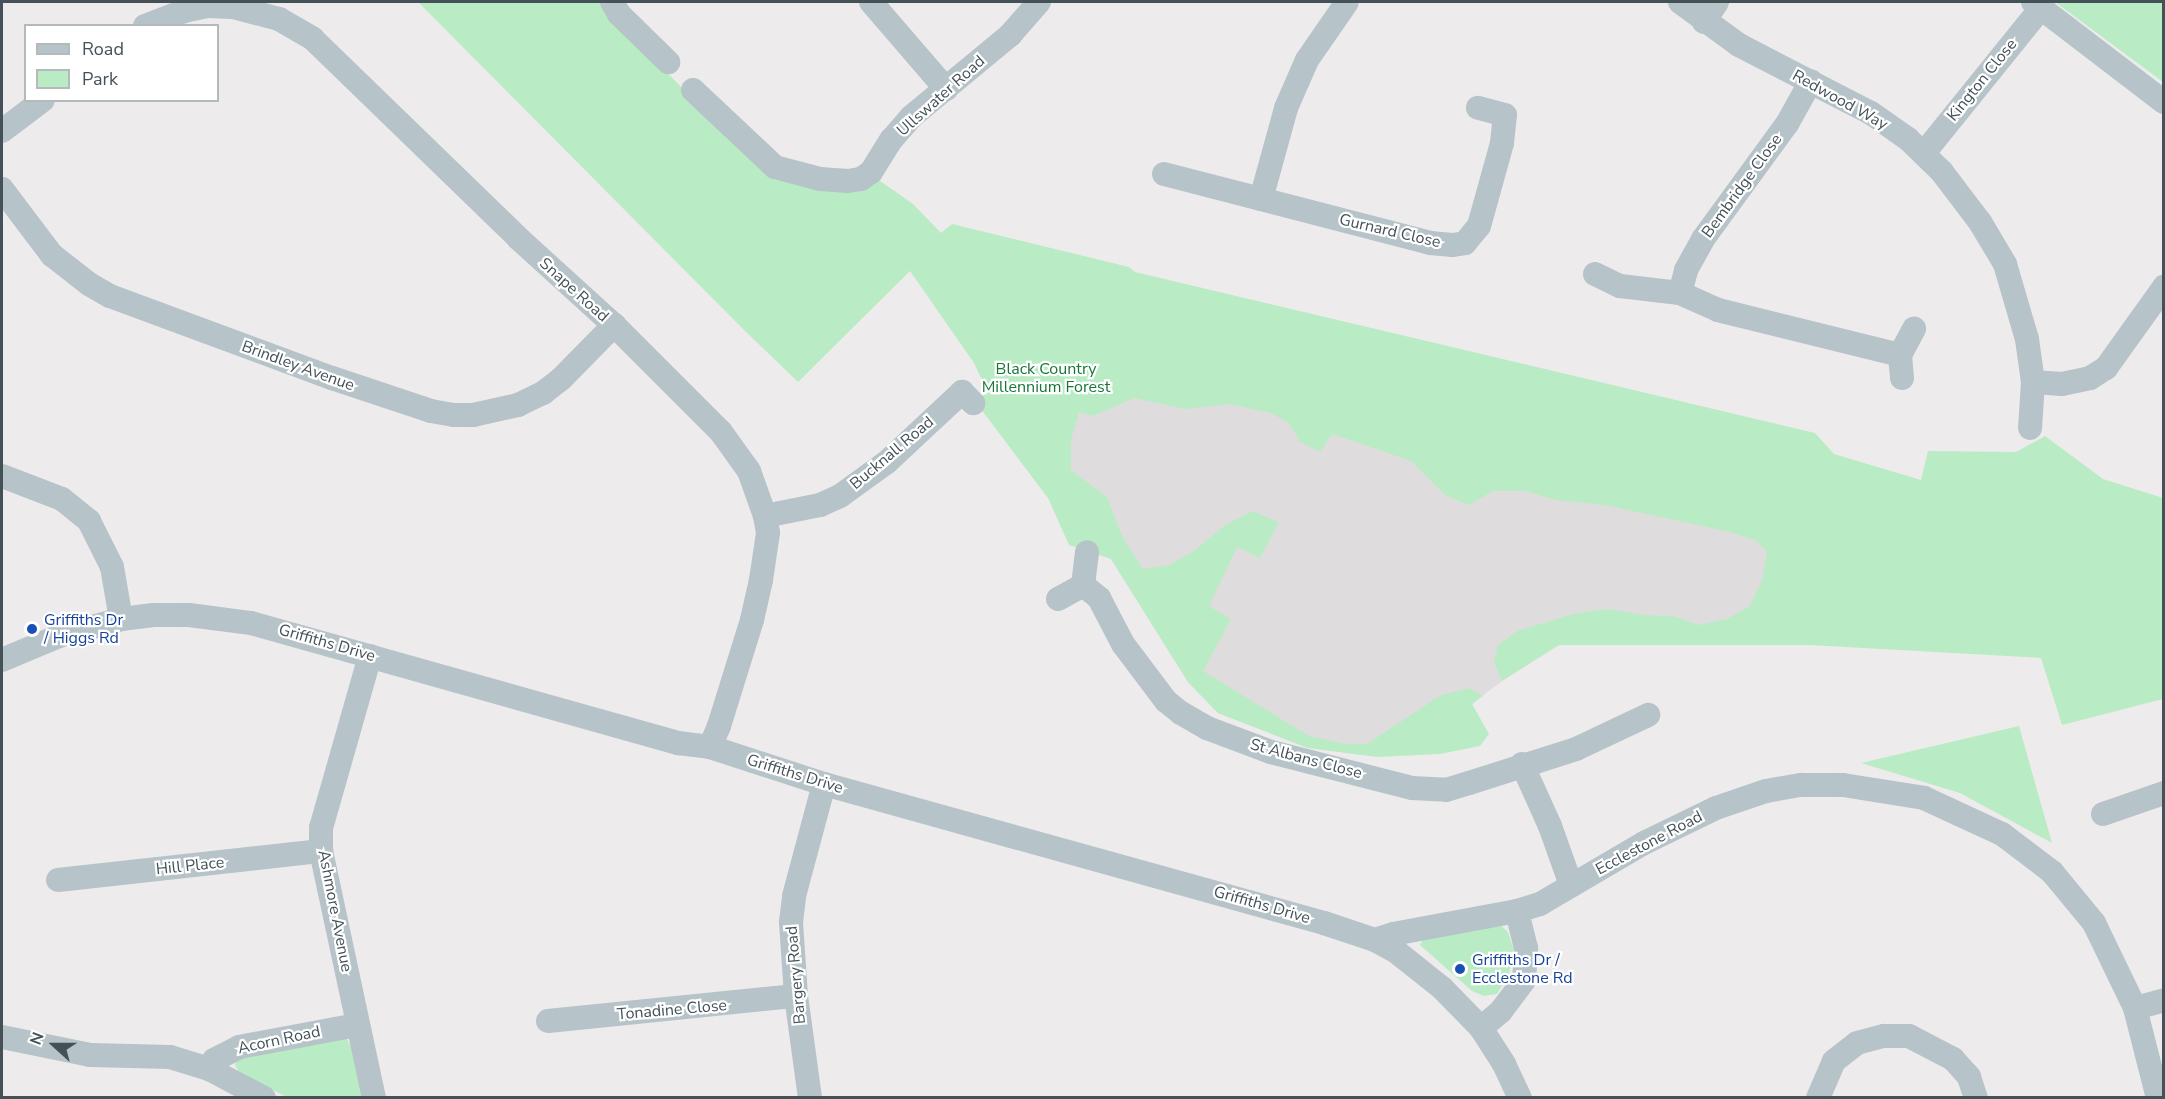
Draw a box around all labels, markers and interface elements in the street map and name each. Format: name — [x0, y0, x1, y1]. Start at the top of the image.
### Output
legend — [24, 24, 219, 102]
street label: Kington Close — [1943, 35, 2021, 125]
text: Road — [82, 37, 124, 61]
street label: Ullswater Road — [893, 52, 989, 140]
street label: Redwood Way — [1789, 66, 1891, 134]
text: Park — [82, 67, 118, 91]
street label: Bembridge Close — [1698, 130, 1786, 242]
street label: Gurnard Close — [1337, 210, 1443, 252]
street label: Snape Road — [535, 254, 613, 326]
street label: Brindley Avenue — [239, 337, 357, 395]
park label: Black Country Millennium Forest — [982, 359, 1110, 397]
street label: Bucknall Road — [846, 412, 938, 494]
place label: Griffiths Dr / Higgs Rd — [44, 610, 123, 648]
street label: Griffiths Drive — [277, 620, 377, 666]
marker: Griffiths Dr / Higgs Rd — [25, 622, 39, 636]
street label: St Albans Close — [1248, 735, 1364, 783]
street label: Griffiths Drive — [745, 750, 845, 798]
street label: Ecclestone Road — [1592, 807, 1706, 879]
street label: Ashmore Avenue — [314, 848, 356, 974]
street label: Hill Place — [155, 853, 225, 879]
street label: Griffiths Drive — [1212, 882, 1312, 928]
street label: Bargery Road — [782, 925, 810, 1025]
place label: Griffiths Dr / Ecclestone Rd — [1472, 950, 1573, 988]
marker: Griffiths Dr / Ecclestone Rd — [1453, 962, 1467, 976]
street label: Tonadine Close — [616, 996, 728, 1024]
north arrow — [24, 1015, 84, 1075]
street label: Acorn Road — [236, 1022, 322, 1058]
text: N — [25, 1029, 50, 1048]

